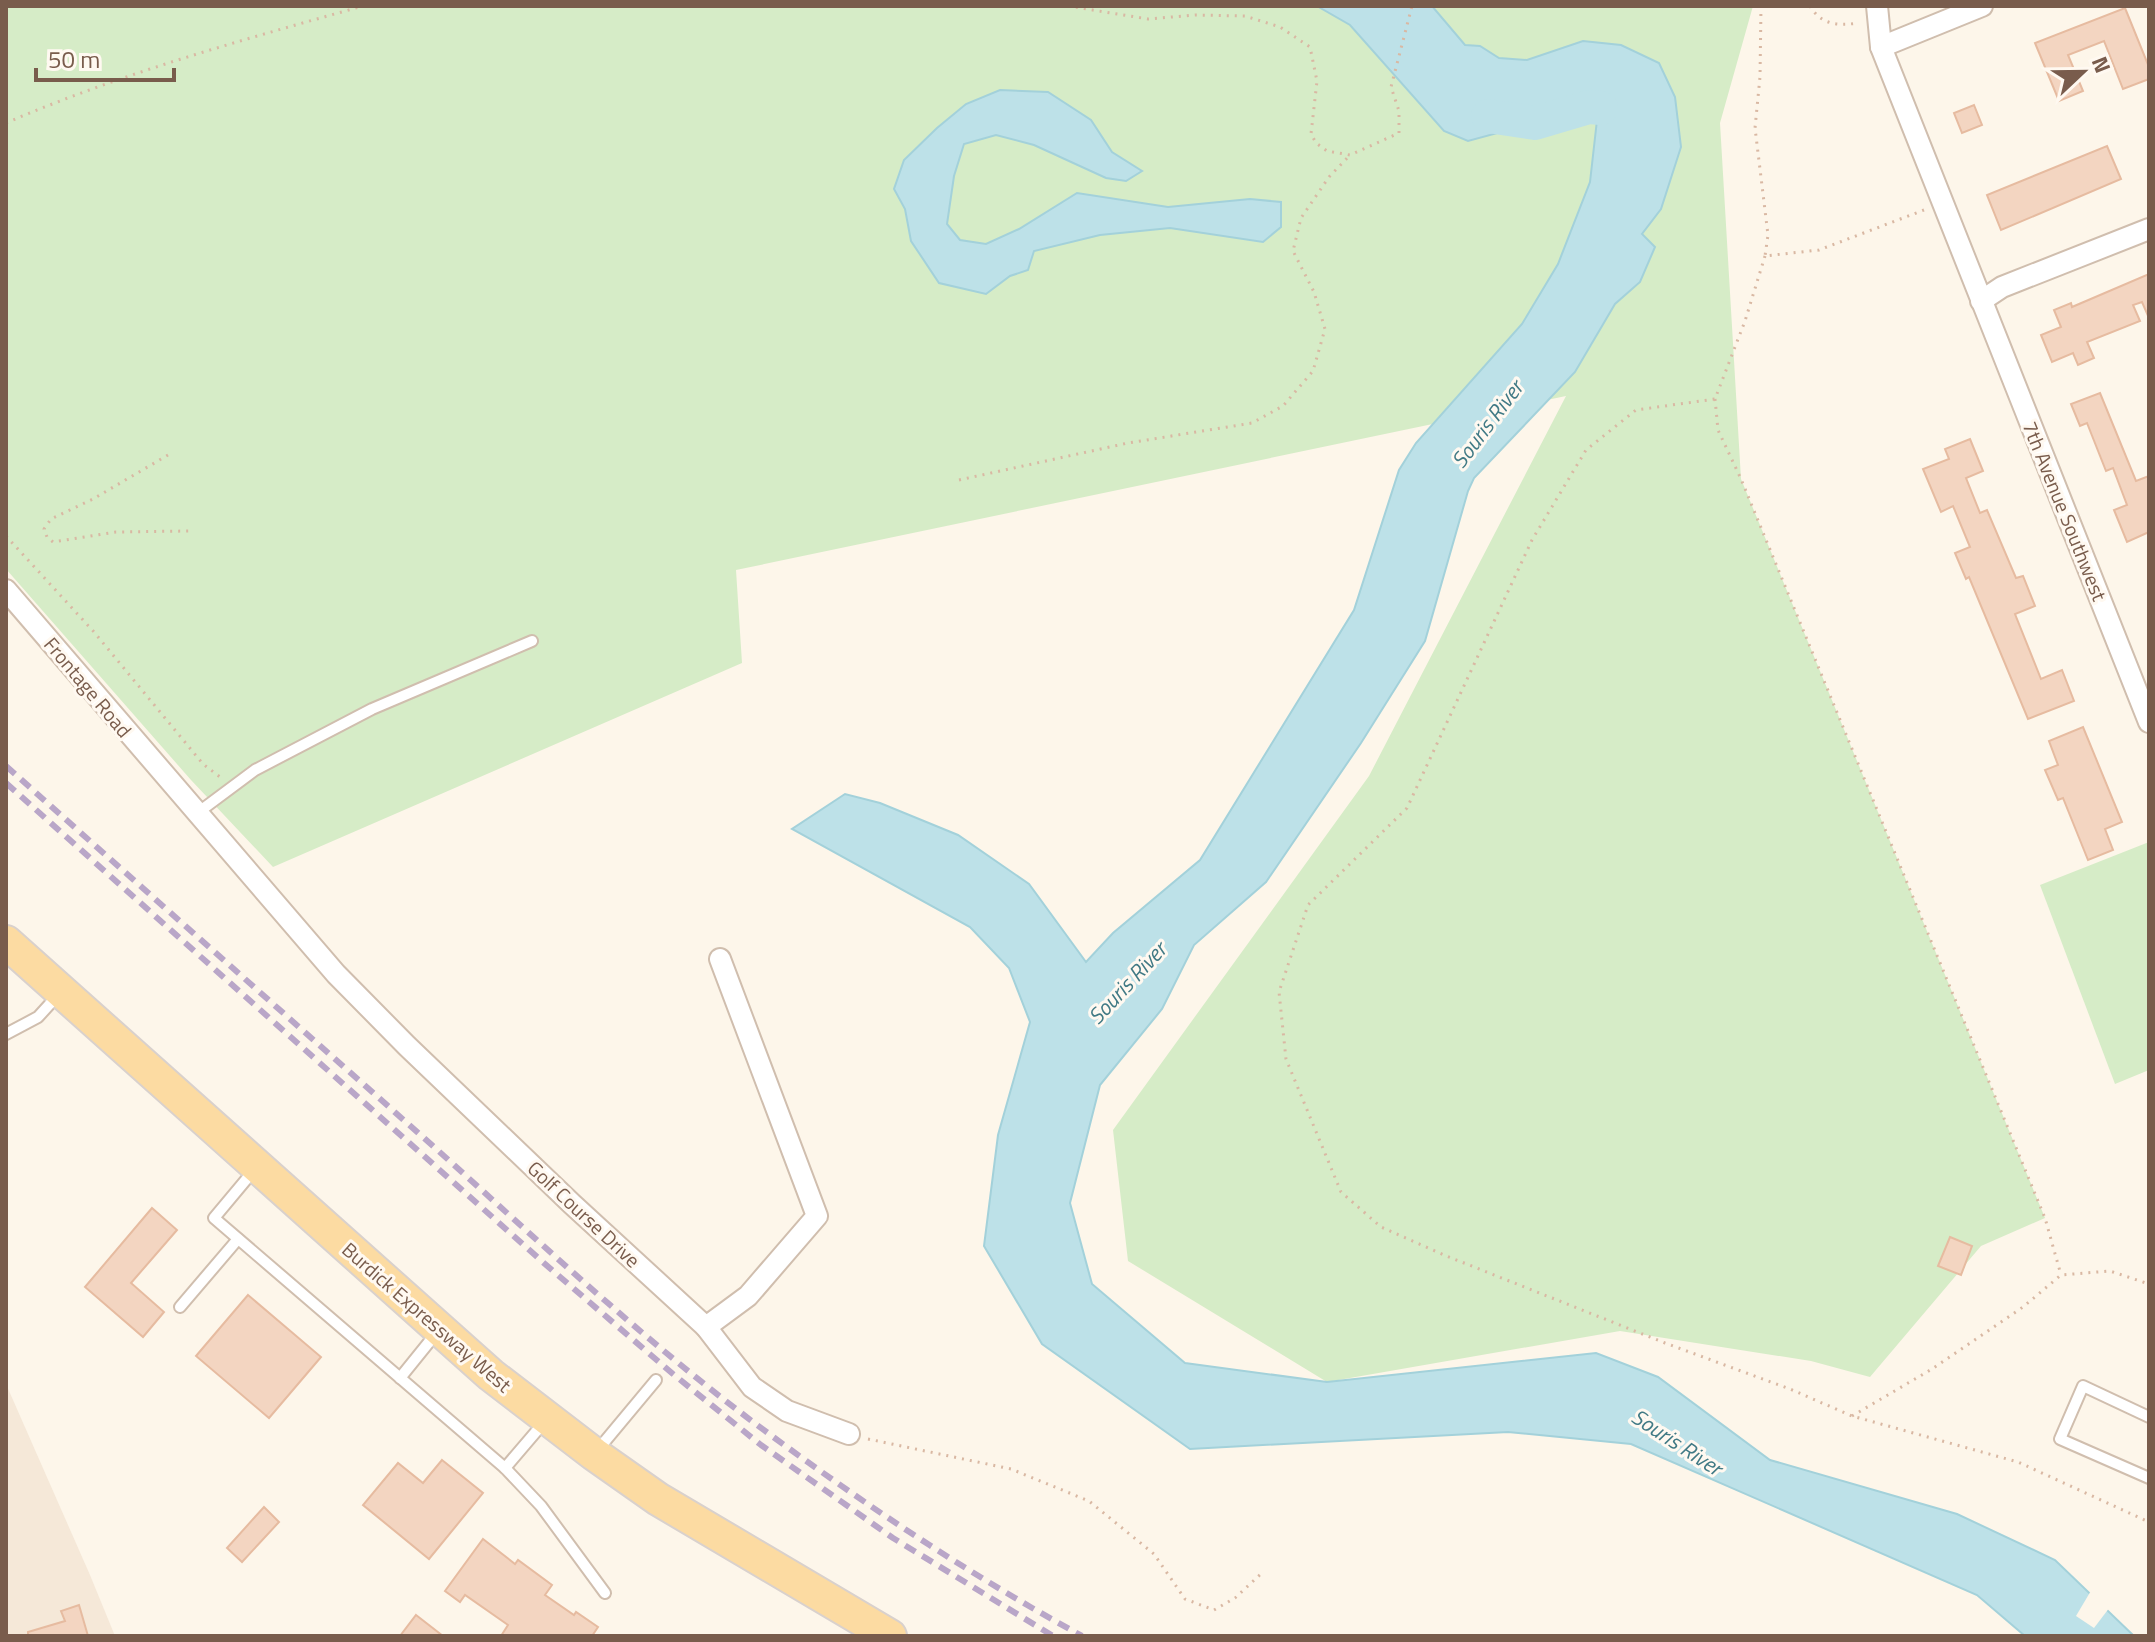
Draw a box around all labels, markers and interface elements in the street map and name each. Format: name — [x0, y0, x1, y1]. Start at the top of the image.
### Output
scale bar — [36, 32, 174, 82]
north arrow — [2043, 32, 2123, 112]
text: 50 m — [48, 41, 100, 77]
text: N — [2083, 51, 2120, 78]
water label: Souris River — [1443, 370, 1533, 475]
street label: 7th Avenue Southwest — [2015, 416, 2115, 606]
street label: Frontage Road — [37, 630, 139, 744]
water label: Souris River — [1080, 932, 1176, 1032]
street label: Golf Course Drive — [520, 1153, 648, 1275]
street label: Burdick Expressway West — [335, 1234, 519, 1400]
water label: Souris River — [1625, 1400, 1732, 1486]

